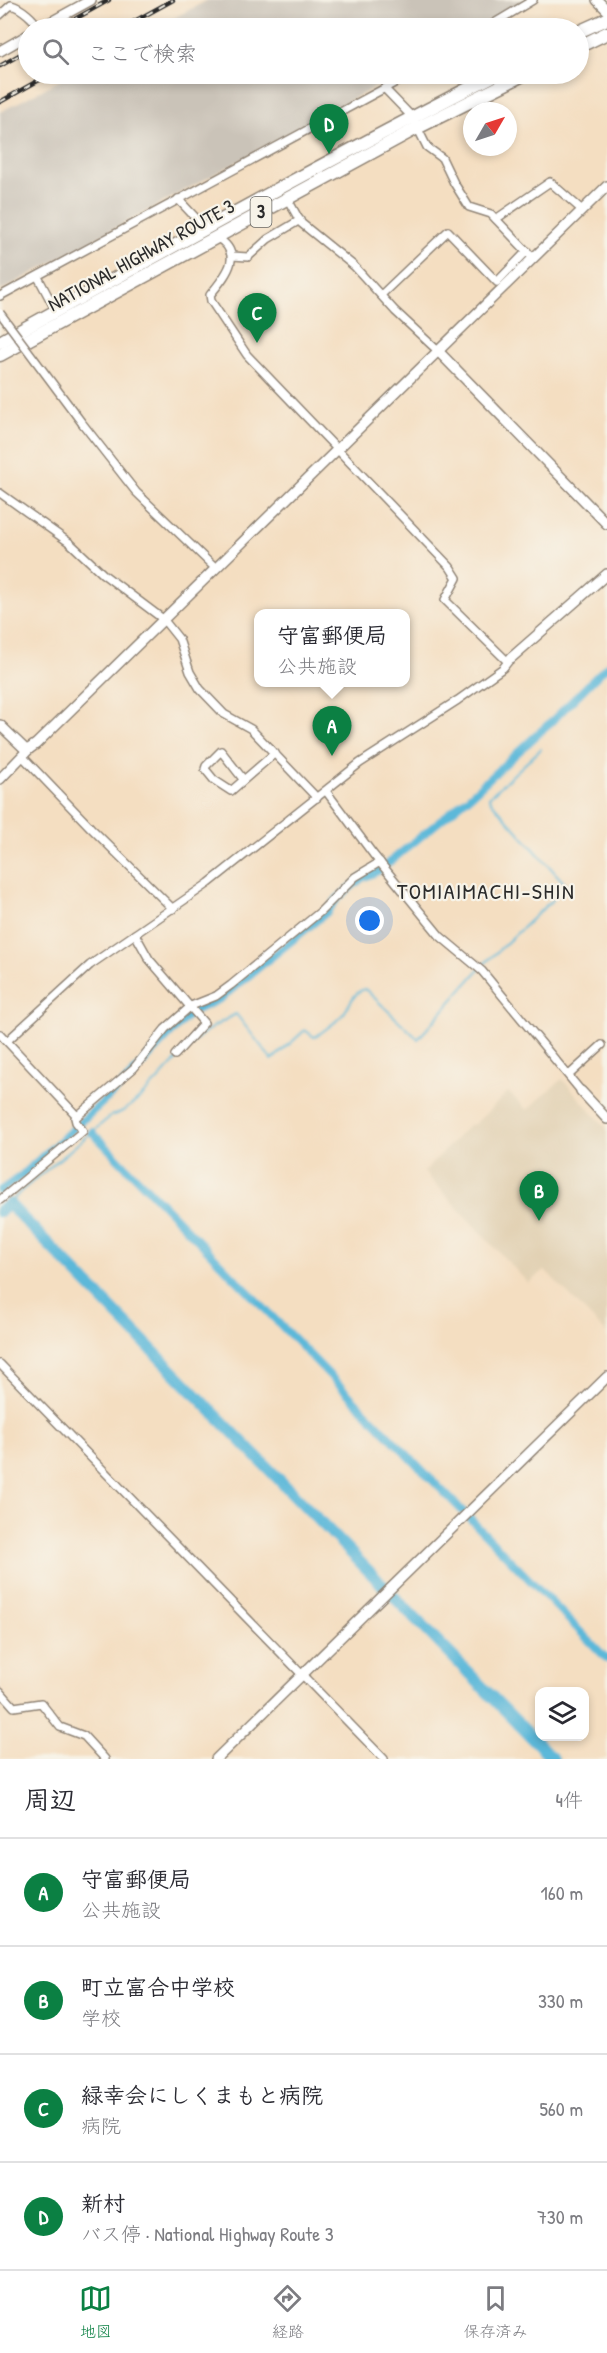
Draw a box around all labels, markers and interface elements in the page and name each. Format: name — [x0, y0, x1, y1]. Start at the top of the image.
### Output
search box — [18, 18, 589, 84]
icon: search — [39, 35, 72, 68]
text: ここで検索 — [87, 38, 197, 68]
north arrow — [463, 102, 517, 156]
pin: D — [310, 104, 348, 154]
street label: NATIONAL HIGHWAY ROUTE 3 — [43, 192, 239, 317]
road number: 3 — [250, 197, 272, 227]
pin: C — [238, 294, 276, 343]
popup — [254, 609, 410, 687]
text: 守富郵便局 — [277, 620, 387, 650]
text: 公共施設 — [277, 652, 357, 679]
pin: A — [312, 706, 352, 756]
district label: TOMIAIMACHI-SHIN — [397, 876, 575, 906]
your location — [355, 906, 384, 935]
pin: B — [520, 1172, 558, 1221]
map controls — [535, 1687, 589, 1741]
button: layers — [535, 1687, 589, 1741]
text: 周辺 — [24, 1782, 76, 1817]
text: 4件 — [556, 1786, 583, 1813]
text: 守富郵便局 — [81, 1864, 191, 1894]
text: A — [39, 1879, 48, 1906]
text: 160 m — [541, 1879, 583, 1906]
text: 公共施設 — [81, 1896, 161, 1923]
text: 町立富合中学校 — [81, 1972, 235, 2002]
text: B — [38, 1987, 49, 2014]
text: 330 m — [538, 1987, 583, 2014]
text: 学校 — [81, 2004, 121, 2031]
text: 緑幸会にしくまもと病院 — [81, 2080, 323, 2110]
text: C — [38, 2095, 49, 2122]
text: 560 m — [539, 2095, 583, 2122]
text: 病院 — [81, 2112, 121, 2139]
text: 新村 — [81, 2188, 125, 2218]
text: D — [39, 2203, 48, 2230]
text: 730 m — [537, 2203, 583, 2230]
text: バス停 · National Highway Route 3 — [81, 2220, 334, 2247]
tab: 地図 — [79, 2282, 112, 2342]
tab: 経路 — [271, 2282, 304, 2342]
tab: 保存済み — [463, 2282, 527, 2342]

